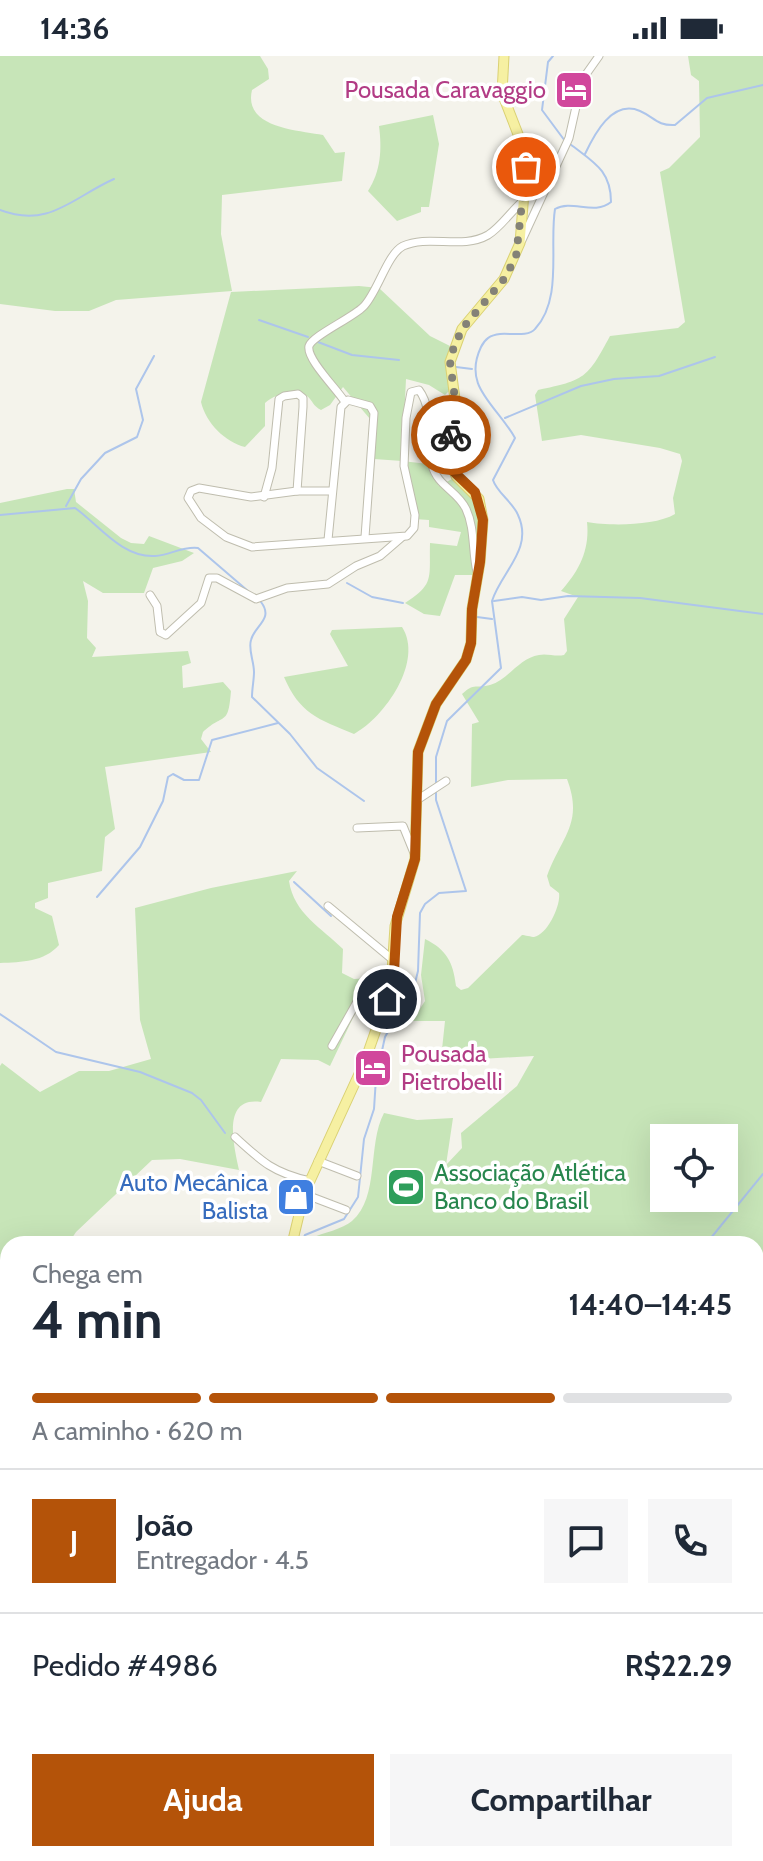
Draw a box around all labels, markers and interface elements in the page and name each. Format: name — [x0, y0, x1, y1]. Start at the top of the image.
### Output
text: 14:36 — [40, 10, 109, 47]
hotel icon: Pousada Caravaggio — [553, 69, 595, 111]
place label: Pousada Caravaggio — [344, 75, 546, 104]
pin — [492, 133, 560, 201]
icon: bag — [504, 145, 548, 189]
courier — [411, 395, 491, 475]
icon: bike — [429, 413, 473, 457]
pin — [353, 965, 421, 1033]
icon: home — [365, 977, 409, 1021]
place label: Pousada Pietrobelli — [401, 1039, 503, 1096]
hotel icon: Pousada Pietrobelli — [352, 1047, 394, 1089]
map controls — [650, 1124, 738, 1212]
button: locate — [650, 1124, 738, 1212]
place label: Associação Atlética Banco do Brasil — [434, 1158, 627, 1215]
sports icon: Associação Atlética Banco do Brasil — [385, 1166, 427, 1208]
place label: Auto Mecânica Balista — [120, 1168, 268, 1225]
shop icon: Auto Mecânica Balista — [275, 1176, 317, 1218]
text: Chega em — [32, 1258, 143, 1290]
text: 14:40–14:45 — [569, 1286, 732, 1323]
text: 4 min — [32, 1288, 162, 1351]
text: A caminho · 620 m — [32, 1415, 242, 1447]
button: chat — [544, 1499, 628, 1583]
button: phone — [648, 1499, 732, 1583]
text: João — [136, 1507, 193, 1544]
text: J — [70, 1523, 78, 1560]
text: Entregador · 4.5 — [136, 1544, 309, 1576]
text: Pedido #4986 — [32, 1647, 218, 1684]
text: R$22.29 — [625, 1647, 732, 1684]
button: Ajuda — [32, 1754, 374, 1846]
button: Compartilhar — [390, 1754, 732, 1846]

